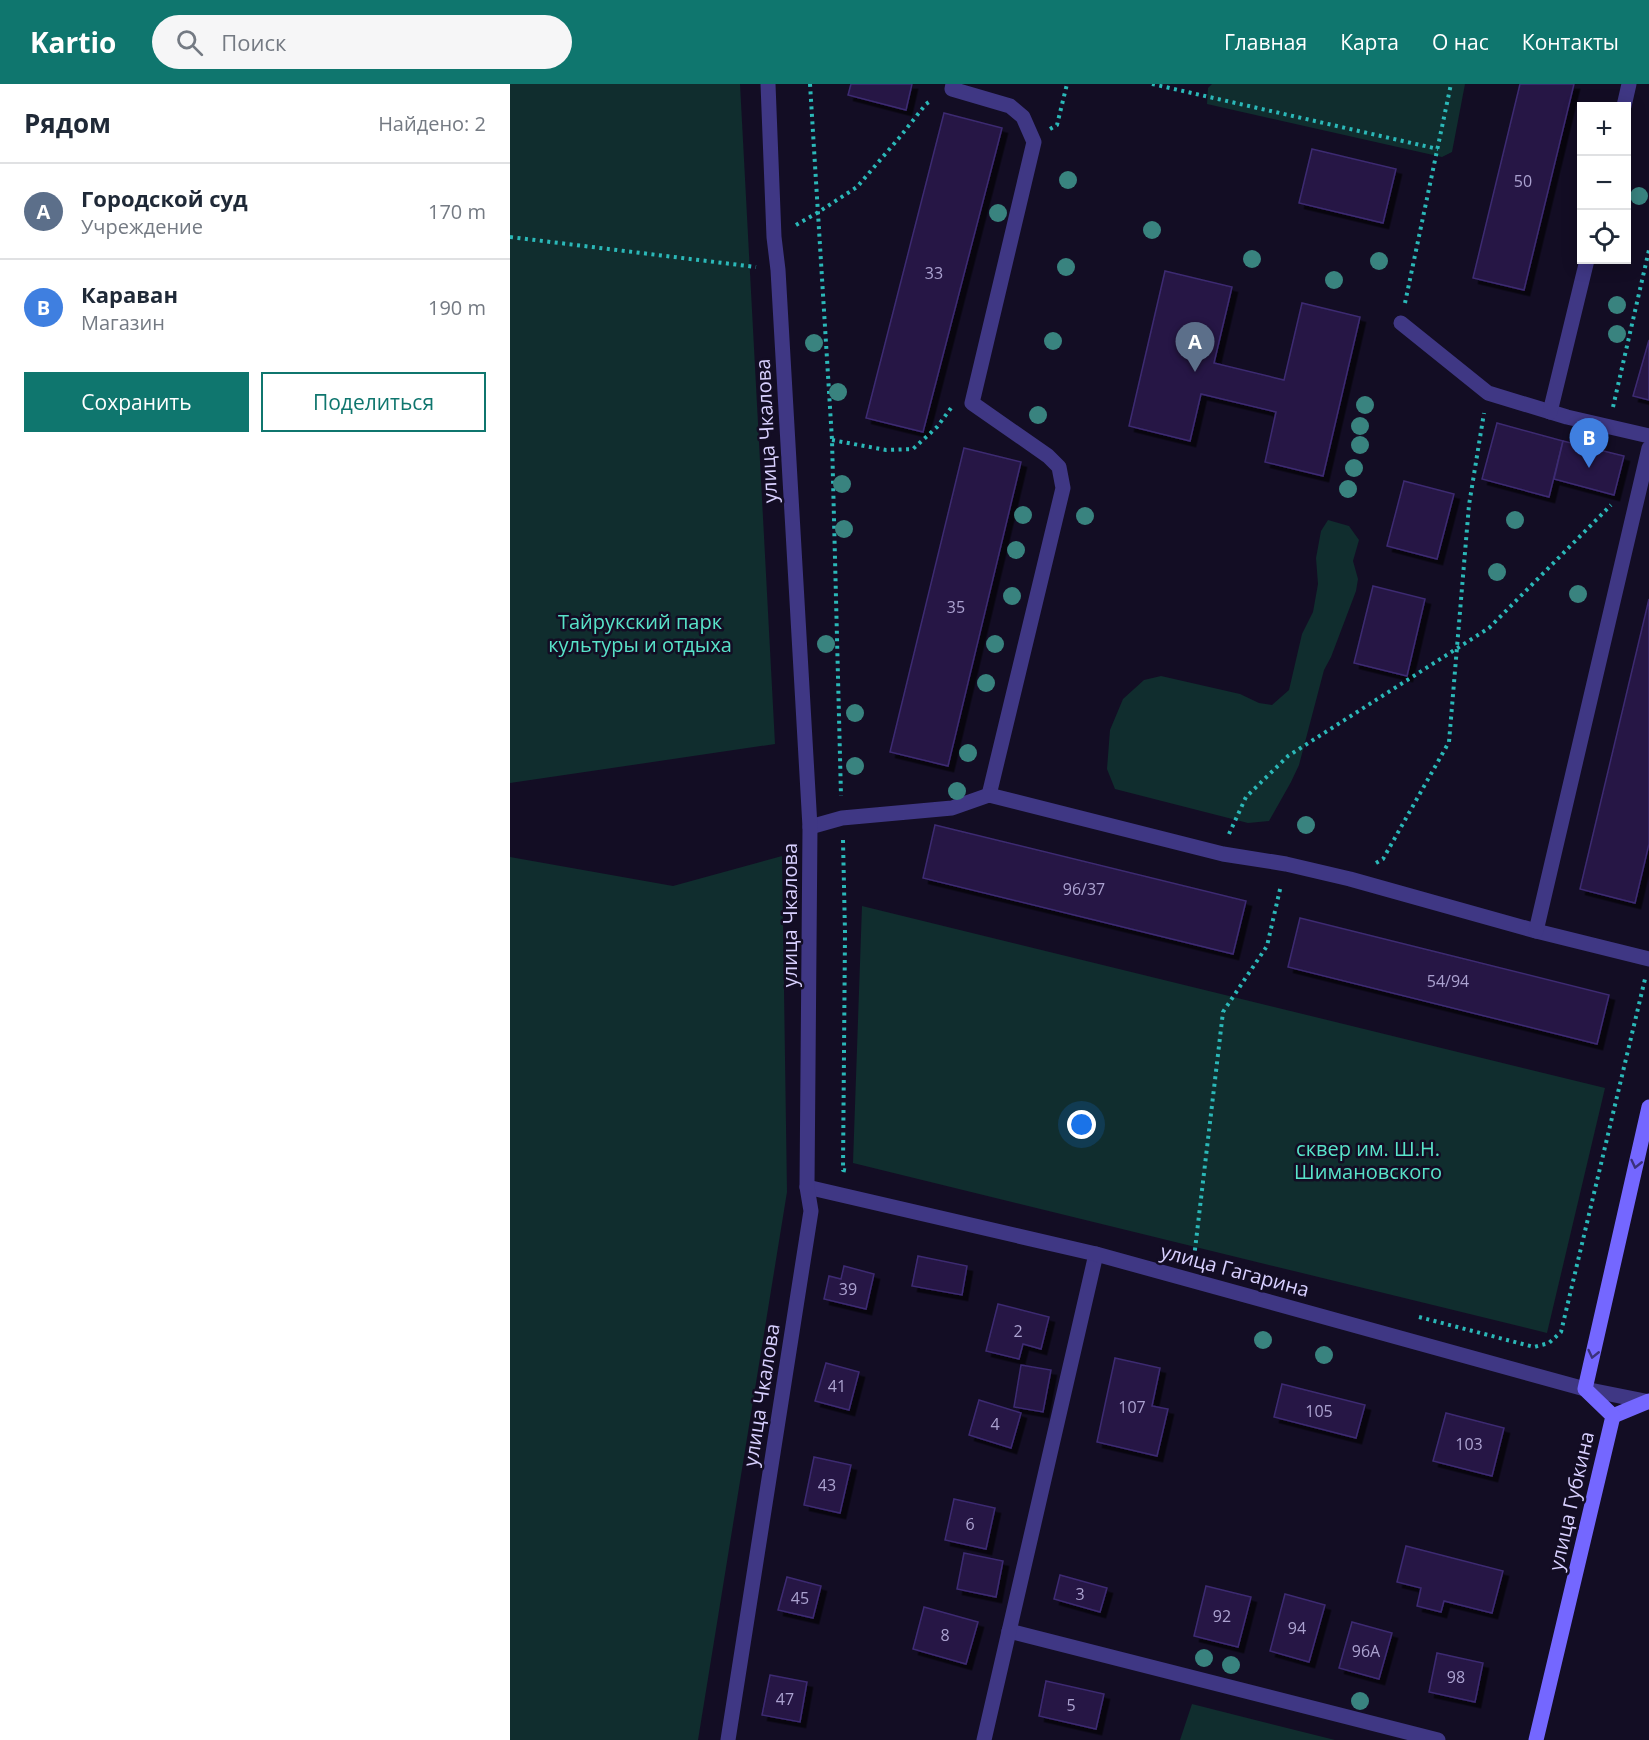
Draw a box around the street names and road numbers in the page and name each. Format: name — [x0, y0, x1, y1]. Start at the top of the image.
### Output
street label: улица Чкалова — [749, 358, 783, 504]
street label: улица Чкалова — [776, 843, 803, 987]
street label: улица Гагарина — [1158, 1237, 1312, 1303]
street label: улица Чкалова — [736, 1322, 786, 1468]
street label: улица Губкина — [1542, 1429, 1600, 1573]

